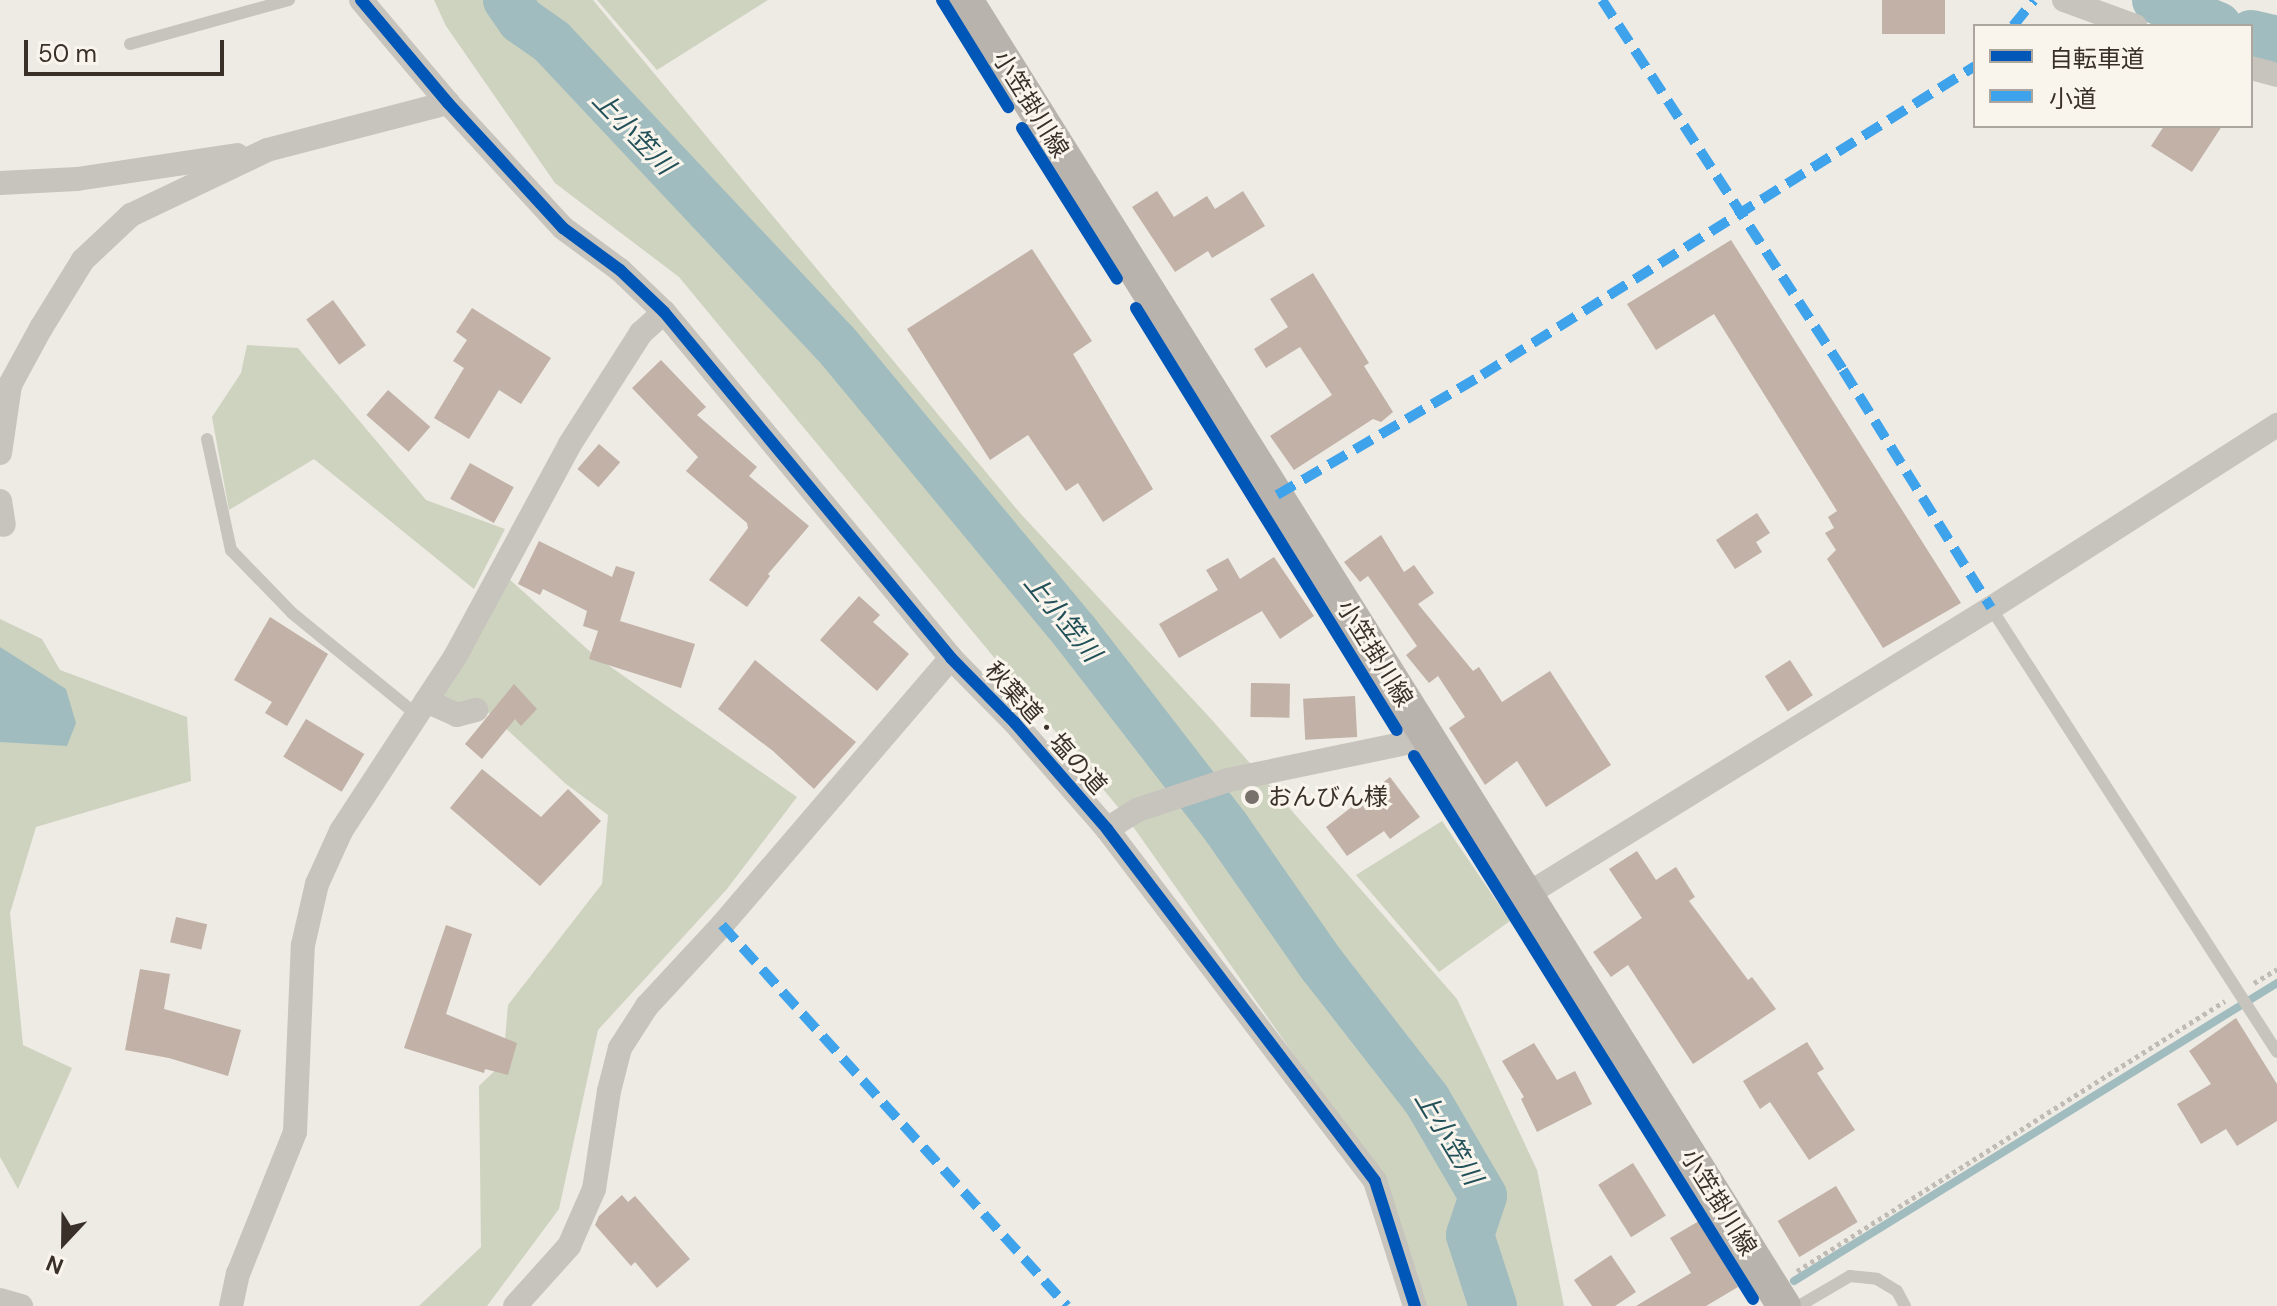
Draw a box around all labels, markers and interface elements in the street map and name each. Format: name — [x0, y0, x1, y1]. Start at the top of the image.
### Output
scale bar — [28, 24, 228, 74]
legend — [1973, 24, 2253, 128]
text: 50 m — [38, 38, 97, 69]
text: 自転車道 — [2049, 43, 2145, 74]
street label: 小笠掛川線 — [987, 45, 1075, 163]
text: 小道 — [2049, 83, 2097, 114]
water label: 上小笠川 — [586, 85, 680, 181]
water label: 上小笠川 — [1017, 568, 1107, 668]
street label: 小笠掛川線 — [1331, 594, 1419, 712]
street label: 秋葉道・塩の道 — [979, 656, 1113, 800]
place label: おんびん様 — [1268, 783, 1388, 811]
marker: おんびん様 — [1243, 788, 1261, 806]
water label: 上小笠川 — [1408, 1085, 1488, 1191]
street label: 小笠掛川線 — [1675, 1143, 1763, 1261]
north arrow — [24, 1202, 104, 1282]
text: N — [42, 1248, 68, 1281]

